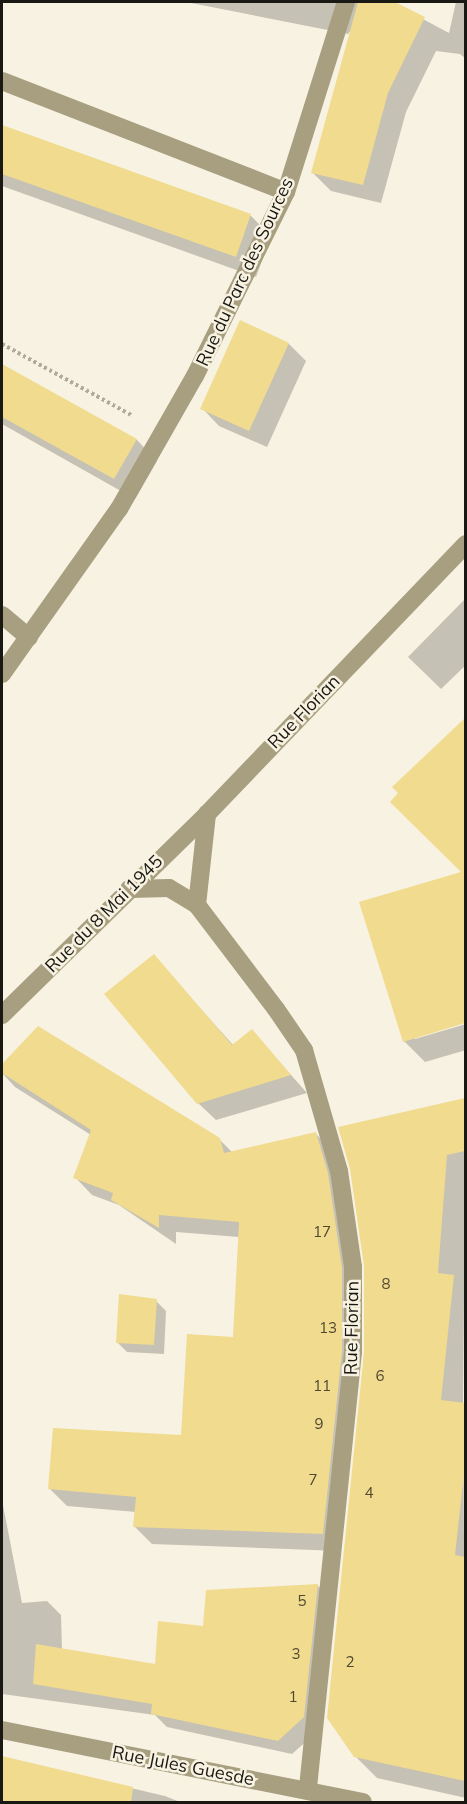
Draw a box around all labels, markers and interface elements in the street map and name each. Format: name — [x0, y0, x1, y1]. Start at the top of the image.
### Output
street label: Rue du Parc des Sources — [192, 174, 298, 370]
street label: Rue Florian — [264, 671, 344, 753]
street label: Rue du 8 Mai 1945 — [41, 851, 167, 977]
house number: 17 — [313, 1223, 331, 1241]
house number: 8 — [382, 1275, 390, 1293]
street label: Rue Florian — [340, 1281, 364, 1375]
house number: 13 — [319, 1319, 337, 1337]
house number: 6 — [376, 1367, 384, 1385]
house number: 11 — [313, 1377, 331, 1395]
house number: 9 — [315, 1415, 323, 1433]
house number: 7 — [309, 1471, 317, 1489]
house number: 4 — [365, 1484, 373, 1502]
house number: 5 — [298, 1592, 306, 1610]
house number: 3 — [292, 1645, 300, 1663]
house number: 2 — [346, 1653, 354, 1671]
house number: 1 — [289, 1688, 297, 1706]
street label: Rue Jules Guesde — [110, 1742, 256, 1790]

